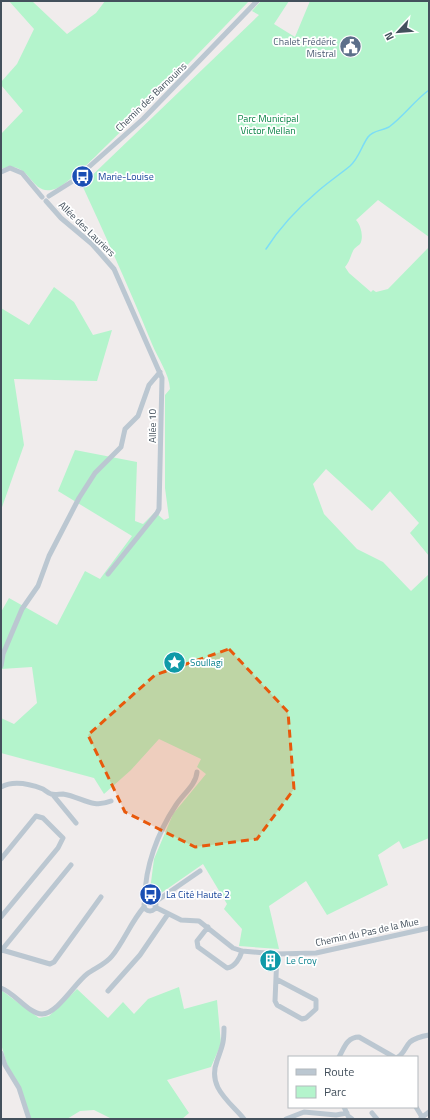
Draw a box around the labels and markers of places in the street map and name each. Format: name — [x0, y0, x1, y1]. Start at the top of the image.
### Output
place label: Chalet Frédéric Mistral — [273, 34, 336, 61]
public building icon: Chalet Frédéric Mistral — [338, 34, 364, 60]
bus stop icon: Marie-Louise — [70, 163, 96, 189]
place label: Marie-Louise — [98, 169, 154, 184]
place icon: Soullagi — [161, 649, 187, 675]
place label: Soullagi — [190, 655, 223, 670]
bus stop icon: La Cité Haute 2 — [137, 881, 163, 907]
place label: La Cité Haute 2 — [166, 887, 230, 902]
building icon: Le Croy — [257, 947, 283, 973]
place label: Le Croy — [286, 953, 317, 968]

